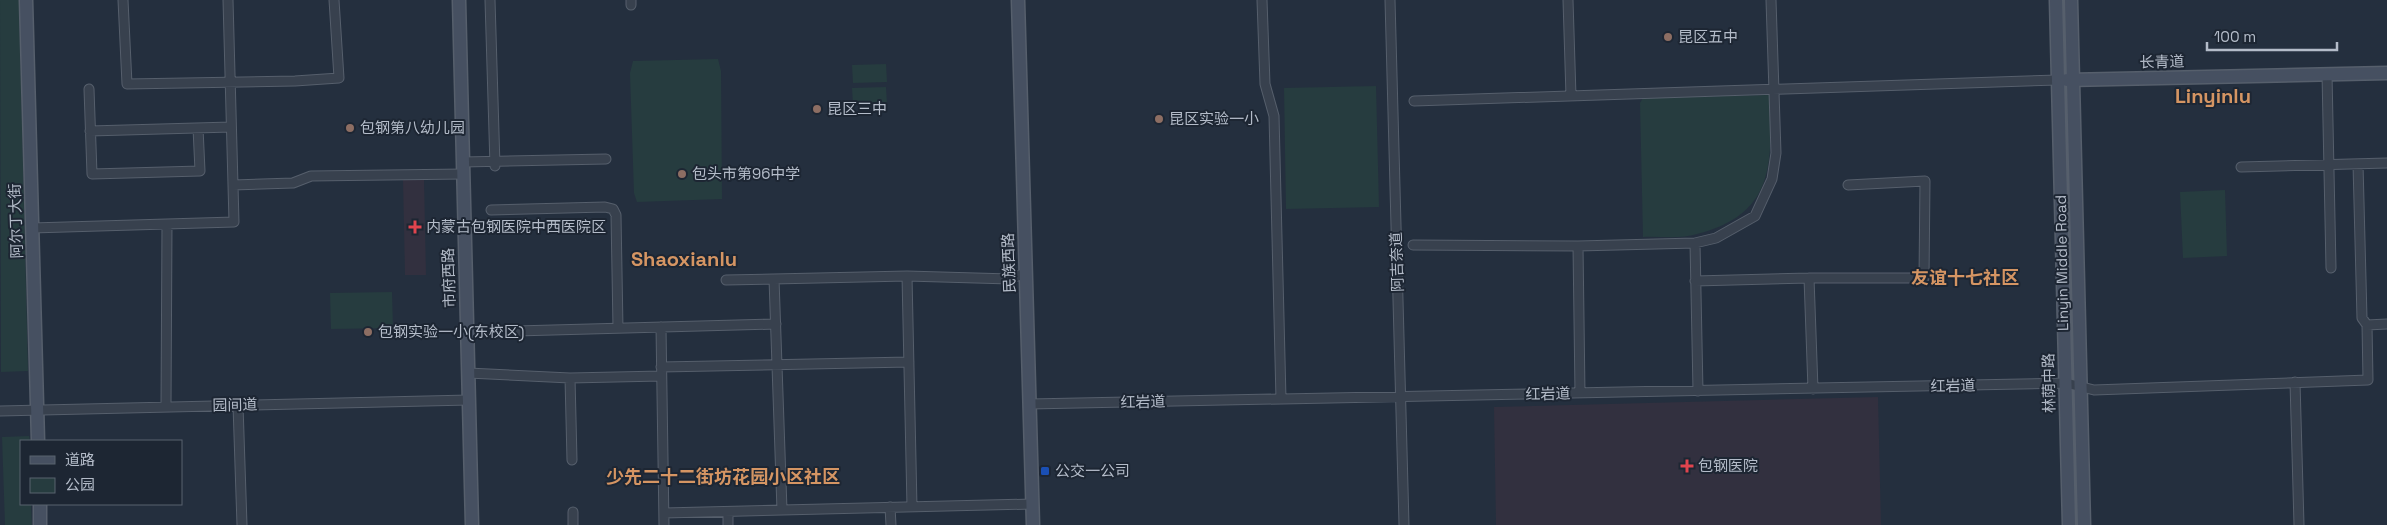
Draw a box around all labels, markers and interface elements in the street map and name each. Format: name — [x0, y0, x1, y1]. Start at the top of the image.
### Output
scale bar — [2207, 20, 2337, 52]
place label: 昆区五中 — [1678, 27, 1738, 46]
text: 100 m — [2214, 27, 2256, 46]
marker: 昆区五中 — [1662, 31, 1674, 43]
street label: 长青道 — [2139, 52, 2185, 71]
district label: Linyinlu — [2175, 83, 2251, 109]
place label: 昆区三中 — [827, 99, 887, 118]
marker: 昆区三中 — [811, 103, 823, 115]
place label: 昆区实验一小 — [1169, 109, 1259, 128]
marker: 昆区实验一小 — [1153, 113, 1165, 125]
place label: 包钢第八幼儿园 — [360, 118, 465, 137]
marker: 包钢第八幼儿园 — [344, 122, 356, 134]
place label: 包头市第96中学 — [692, 164, 800, 183]
marker: 包头市第96中学 — [676, 168, 688, 180]
street label: 阿尔丁大街 — [5, 183, 26, 259]
street label: Linyin Middle Road — [2051, 195, 2072, 331]
place label: 内蒙古包钢医院中西医院区 — [426, 217, 606, 236]
marker: 内蒙古包钢医院中西医院区 — [408, 220, 422, 234]
street label: 阿吉奈道 — [1386, 232, 1407, 292]
street label: 民族西路 — [998, 233, 1019, 293]
district label: Shaoxianlu — [631, 246, 737, 272]
street label: 市府西路 — [438, 248, 459, 308]
district label: 友谊十七社区 — [1911, 266, 2019, 289]
place label: 包钢实验一小(东校区) — [378, 322, 524, 342]
marker: 包钢实验一小(东校区) — [362, 326, 374, 338]
street label: 林荫中路 — [2038, 353, 2059, 413]
street label: 红岩道 — [1930, 376, 1976, 395]
street label: 红岩道 — [1525, 384, 1571, 403]
street label: 红岩道 — [1120, 392, 1166, 411]
street label: 园间道 — [212, 395, 258, 414]
legend — [20, 440, 182, 505]
text: 道路 — [65, 450, 95, 469]
place label: 包钢医院 — [1698, 456, 1758, 475]
marker: 包钢医院 — [1680, 459, 1694, 473]
place label: 公交一公司 — [1055, 461, 1130, 480]
district label: 少先二十二街坊花园小区社区 — [606, 465, 840, 488]
marker: 公交一公司 — [1039, 465, 1051, 477]
text: 公园 — [65, 475, 95, 494]

